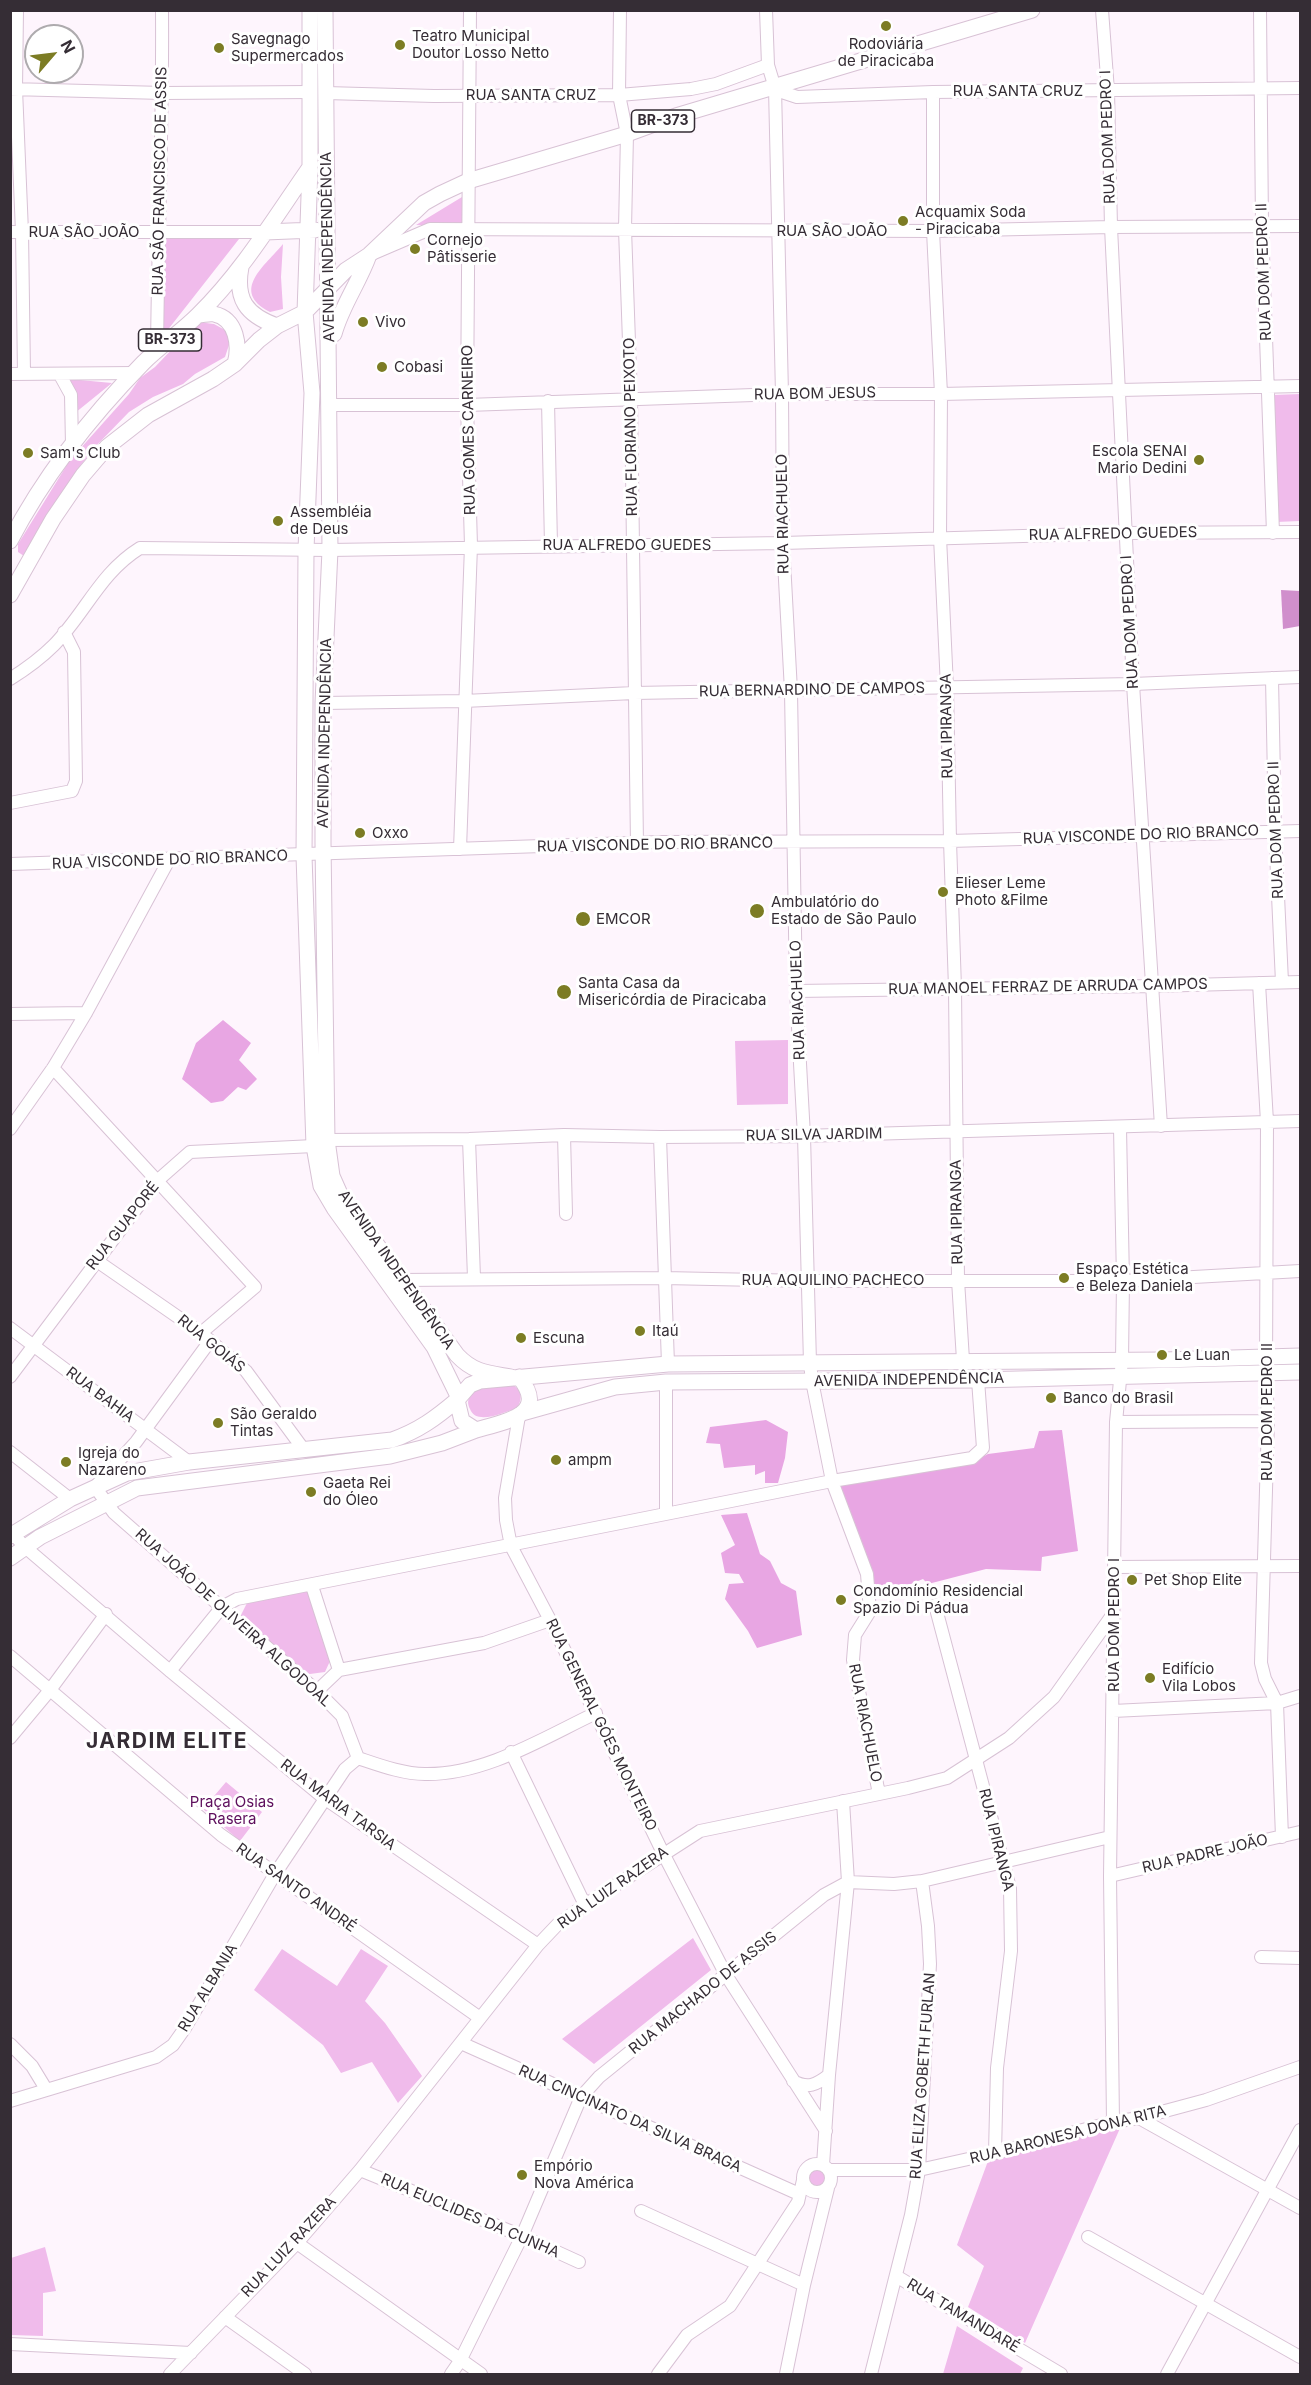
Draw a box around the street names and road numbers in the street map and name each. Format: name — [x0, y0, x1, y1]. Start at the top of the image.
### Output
street label: RUA SÃO FRANCISCO DE ASSIS — [149, 66, 171, 296]
street label: RUA DOM PEDRO I — [1097, 70, 1119, 204]
street label: RUA SANTA CRUZ — [953, 82, 1083, 100]
street label: RUA SANTA CRUZ — [466, 86, 596, 104]
road number: BR-373 — [632, 110, 694, 132]
street label: AVENIDA INDEPENDÊNCIA — [317, 152, 339, 342]
street label: RUA DOM PEDRO II — [1253, 203, 1275, 341]
street label: RUA SÃO JOÃO — [776, 222, 888, 240]
street label: RUA SÃO JOÃO — [28, 223, 140, 241]
road number: BR-373 — [138, 329, 201, 351]
street label: RUA FLORIANO PEIXOTO — [620, 338, 642, 516]
street label: RUA GOMES CARNEIRO — [459, 345, 479, 515]
street label: RUA BOM JESUS — [754, 384, 876, 404]
street label: RUA RIACHUELO — [773, 454, 793, 574]
street label: RUA ALFREDO GUEDES — [1028, 524, 1198, 544]
street label: RUA ALFREDO GUEDES — [543, 536, 711, 554]
street label: RUA DOM PEDRO I — [1118, 555, 1142, 689]
street label: AVENIDA INDEPENDÊNCIA — [314, 638, 336, 828]
street label: RUA IPIRANGA — [937, 673, 957, 779]
street label: RUA BERNARDINO DE CAMPOS — [699, 679, 925, 701]
street label: RUA DOM PEDRO II — [1265, 761, 1287, 899]
street label: RUA VISCONDE DO RIO BRANCO — [1023, 822, 1259, 848]
street label: RUA VISCONDE DO RIO BRANCO — [537, 834, 773, 856]
street label: RUA VISCONDE DO RIO BRANCO — [52, 847, 288, 873]
street label: RUA RIACHUELO — [787, 940, 809, 1060]
street label: RUA MANOEL FERRAZ DE ARRUDA CAMPOS — [888, 975, 1208, 999]
street label: RUA SILVA JARDIM — [745, 1125, 883, 1145]
street label: RUA IPIRANGA — [947, 1159, 967, 1265]
street label: RUA GUAPORÉ — [83, 1178, 163, 1274]
street label: AVENIDA INDEPENDÊNCIA — [334, 1187, 458, 1353]
street label: RUA AQUILINO PACHECO — [742, 1271, 924, 1289]
street label: RUA GOIÁS — [174, 1311, 248, 1377]
street label: RUA DOM PEDRO II — [1258, 1343, 1276, 1481]
street label: RUA BAHIA — [62, 1364, 138, 1426]
street label: AVENIDA INDEPENDÊNCIA — [814, 1369, 1004, 1391]
street label: RUA JOÃO DE OLIVEIRA ALGODOAL — [131, 1525, 335, 1711]
street label: RUA DOM PEDRO I — [1105, 1558, 1123, 1692]
street label: RUA GENERAL GÓES MONTEIRO — [542, 1616, 660, 1834]
street label: RUA RIACHUELO — [845, 1662, 885, 1784]
street label: RUA MARIA TARSIA — [277, 1756, 399, 1854]
street label: RUA IPIRANGA — [975, 1787, 1017, 1893]
street label: RUA PADRE JOÃO — [1140, 1831, 1270, 1877]
street label: RUA SANTO ANDRÉ — [233, 1840, 359, 1936]
street label: RUA LUIZ RAZERA — [554, 1843, 672, 1933]
street label: RUA MACHADO DE ASSIS — [626, 1928, 780, 2058]
street label: RUA ALBANIA — [175, 1941, 241, 2035]
street label: RUA ELIZA GOBETH FURLAN — [907, 1972, 939, 2180]
street label: RUA CINCINATO DA SILVA BRAGA — [516, 2062, 744, 2176]
street label: RUA BARONESA DONA RITA — [968, 2102, 1168, 2168]
street label: RUA EUCLIDES DA CUNHA — [378, 2170, 562, 2262]
street label: RUA LUIZ RAZERA — [238, 2193, 340, 2301]
street label: RUA TAMANDARÉ — [903, 2275, 1023, 2357]

